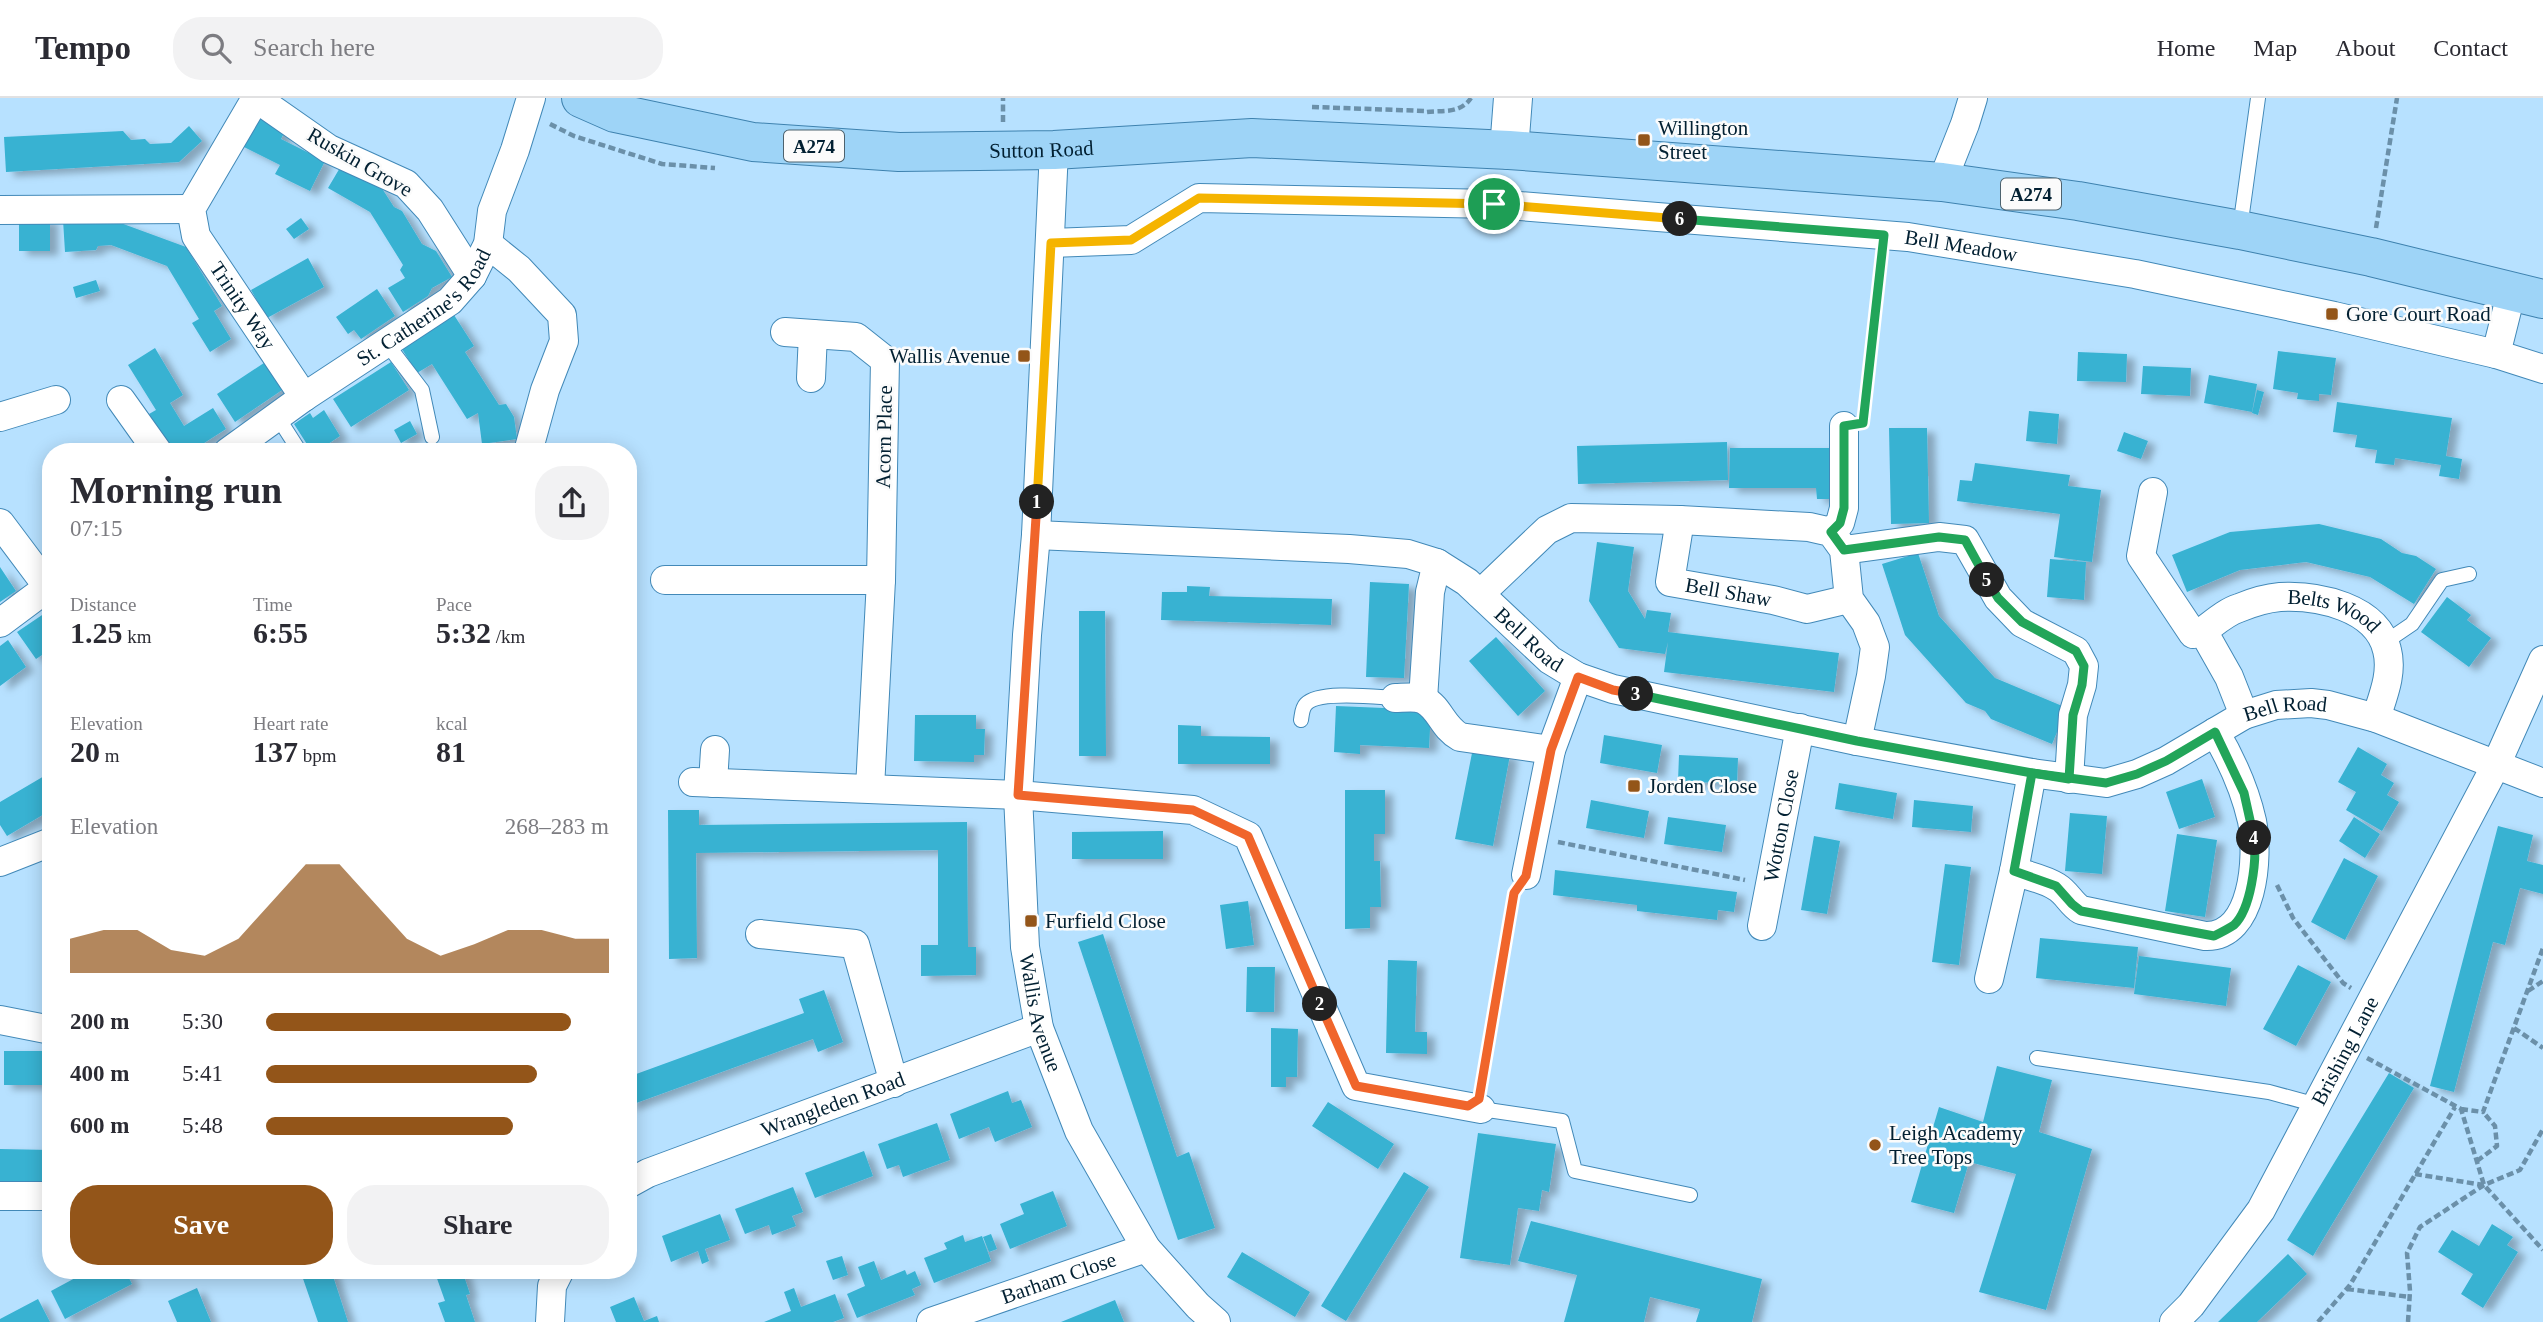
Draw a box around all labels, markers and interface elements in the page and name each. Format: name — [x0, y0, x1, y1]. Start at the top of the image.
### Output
search box — [173, 17, 663, 80]
icon: search — [197, 29, 235, 67]
text: Tempo — [35, 30, 131, 66]
text: Search here — [253, 33, 375, 62]
text: Home — [2157, 35, 2215, 61]
text: Map — [2253, 35, 2297, 61]
text: About — [2335, 35, 2395, 61]
text: Contact — [2433, 35, 2508, 61]
place label: Willington Street — [1658, 116, 1749, 164]
street label: Ruskin Grove — [303, 122, 417, 202]
road number: A274 — [784, 130, 844, 162]
marker: Willington Street — [1636, 132, 1652, 148]
street label: Sutton Road — [989, 136, 1095, 163]
pin — [1464, 174, 1524, 234]
road number: A274 — [2001, 178, 2061, 209]
icon: arrive — [1475, 185, 1513, 223]
pin: 6 — [1662, 202, 1698, 236]
text: 6 — [1675, 208, 1684, 229]
street label: Bell Meadow — [1903, 225, 2020, 267]
street label: St. Catherine's Road — [352, 244, 496, 371]
street label: Trinity Way — [205, 257, 281, 355]
place label: Gore Court Road — [2346, 302, 2491, 326]
marker: Gore Court Road — [2324, 306, 2340, 322]
place label: Wallis Avenue — [889, 344, 1010, 368]
marker: Wallis Avenue — [1016, 348, 1032, 364]
street label: Acorn Place — [871, 385, 897, 489]
button: share — [535, 466, 609, 540]
text: Morning run — [70, 469, 282, 511]
pin: 1 — [1020, 484, 1054, 520]
text: 1 — [1032, 491, 1041, 512]
text: 07:15 — [70, 516, 122, 541]
pin: 5 — [1969, 562, 2004, 598]
text: 5 — [1982, 569, 1991, 590]
street label: Bell Shaw — [1683, 573, 1774, 612]
street label: Belts Wood — [2287, 585, 2386, 638]
text: Distance — [70, 594, 136, 615]
text: Time — [253, 594, 292, 615]
text: Pace — [436, 594, 472, 615]
street label: Bell Road — [1490, 602, 1568, 677]
text: 1.25 — [70, 616, 123, 649]
text: 6:55 — [253, 616, 308, 649]
text: 5:32 — [436, 616, 491, 649]
text: km — [123, 626, 152, 647]
text: /km — [491, 626, 525, 647]
pin: 3 — [1618, 676, 1654, 712]
text: 3 — [1631, 683, 1640, 704]
street label: Bell Road — [2240, 691, 2329, 726]
text: Elevation — [70, 713, 143, 734]
text: Heart rate — [253, 713, 328, 734]
text: kcal — [436, 713, 468, 734]
text: 20 — [70, 735, 100, 768]
text: 137 — [253, 735, 298, 768]
text: 81 — [436, 735, 466, 768]
text: m — [100, 745, 120, 766]
text: bpm — [298, 745, 337, 766]
street label: Wotton Close — [1759, 767, 1804, 884]
place label: Jorden Close — [1648, 774, 1757, 798]
marker: Jorden Close — [1626, 778, 1642, 794]
text: Elevation — [70, 814, 158, 839]
text: 268–283 m — [505, 814, 609, 839]
pin: 4 — [2236, 820, 2272, 856]
text: 4 — [2249, 827, 2258, 848]
place label: Furfield Close — [1045, 909, 1166, 933]
marker: Furfield Close — [1023, 913, 1039, 929]
street label: Wallis Avenue — [1014, 952, 1067, 1075]
pin: 2 — [1302, 986, 1338, 1021]
street label: Brishing Lane — [2306, 992, 2384, 1109]
text: 2 — [1315, 993, 1324, 1014]
text: 200 m — [70, 1009, 129, 1034]
text: 5:30 — [182, 1009, 223, 1034]
text: 400 m — [70, 1061, 129, 1086]
text: 5:41 — [182, 1061, 223, 1086]
street label: Wrangleden Road — [758, 1067, 908, 1142]
text: 600 m — [70, 1113, 129, 1138]
text: 5:48 — [182, 1113, 223, 1138]
place label: Leigh Academy Tree Tops — [1889, 1121, 2023, 1169]
marker: Leigh Academy Tree Tops — [1867, 1137, 1883, 1153]
button: Save — [70, 1185, 333, 1265]
button: Share — [347, 1185, 609, 1265]
street label: Barham Close — [998, 1247, 1119, 1309]

